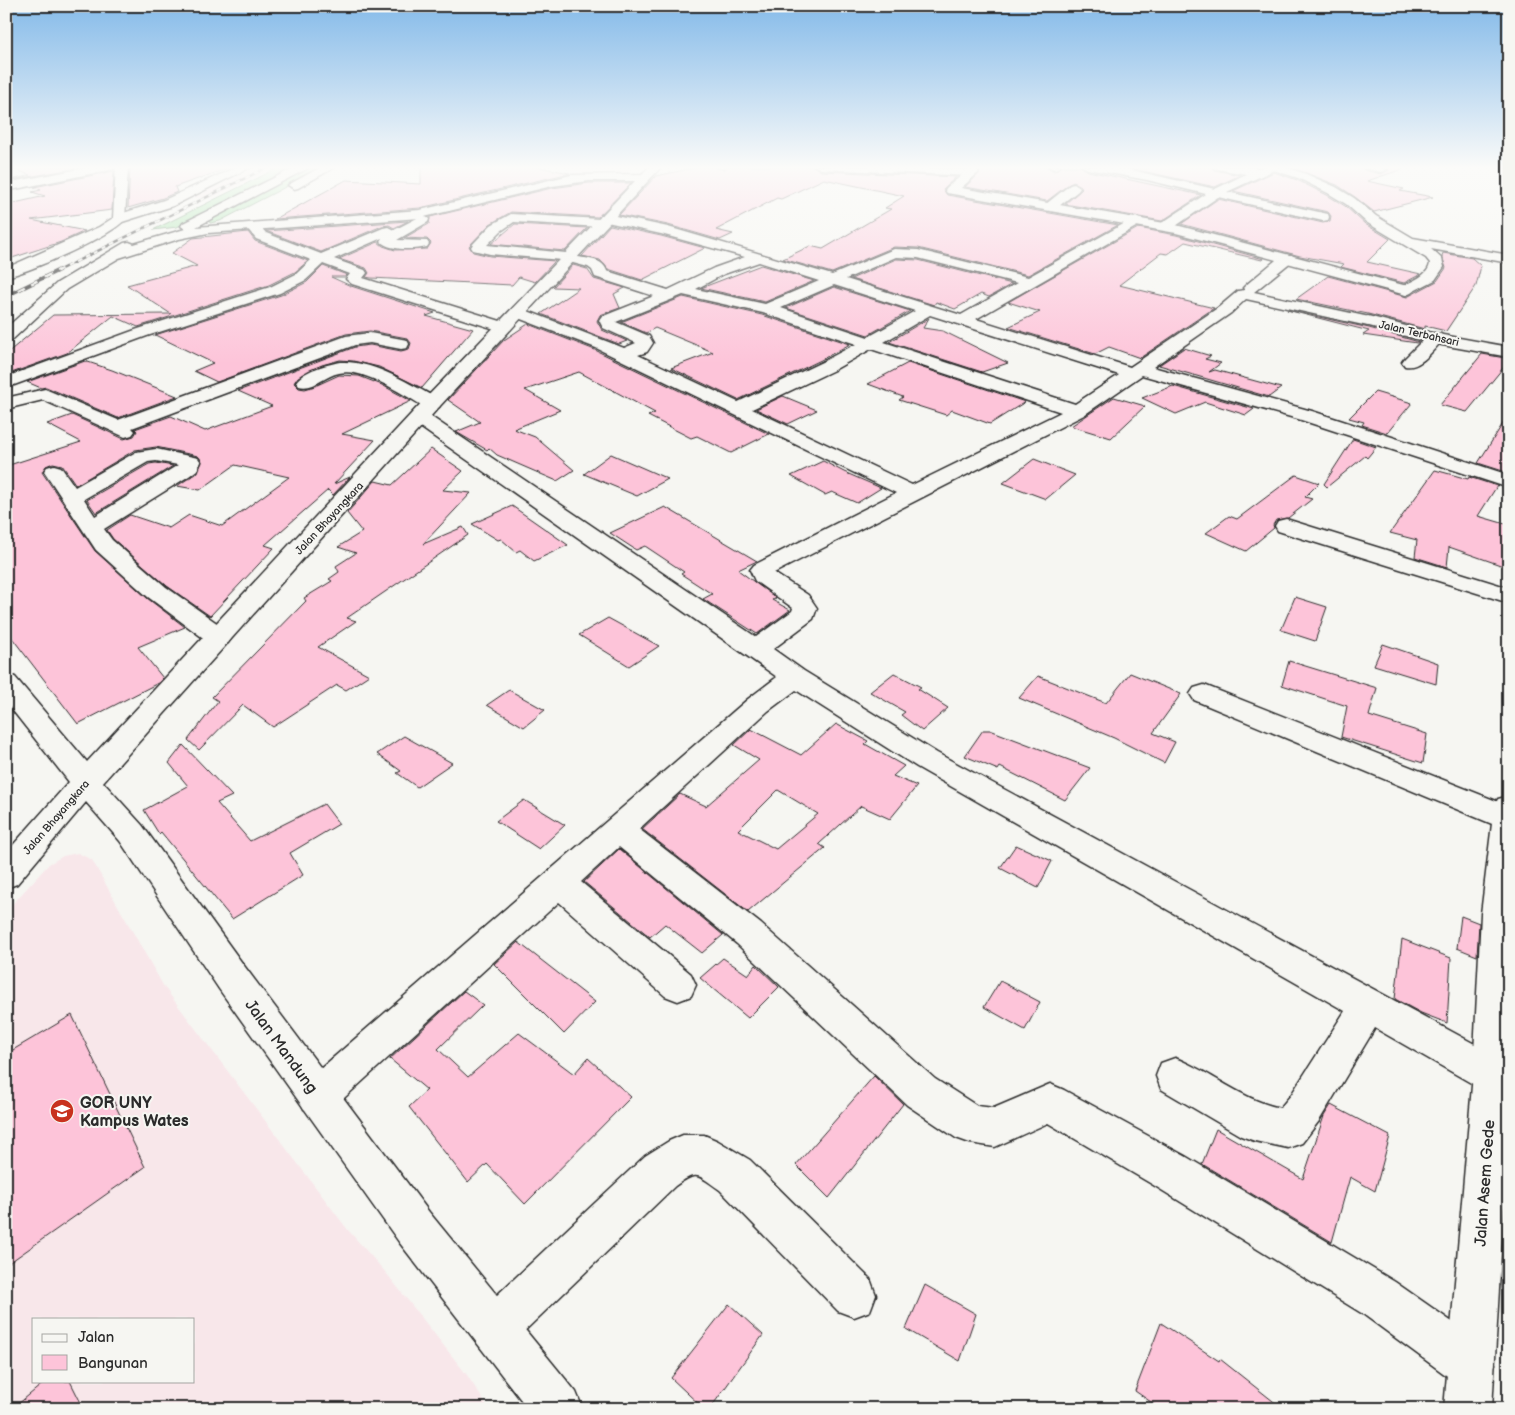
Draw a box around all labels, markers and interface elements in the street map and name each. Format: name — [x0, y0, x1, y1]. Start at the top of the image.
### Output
street label: Jalan Terbahsari — [1378, 318, 1460, 349]
street label: Jalan Bhayangkara — [292, 479, 366, 557]
street label: Jalan Bhayangkara — [21, 778, 92, 857]
street label: Jalan Mandung — [240, 996, 321, 1097]
place label: GOR UNY Kampus Wates — [80, 1094, 189, 1131]
school or university icon: GOR UNY Kampus Wates — [49, 1098, 75, 1124]
street label: Jalan Asem Gede — [1472, 1118, 1499, 1247]
legend — [32, 1318, 195, 1382]
text: Jalan — [78, 1328, 114, 1347]
text: Bangunan — [78, 1354, 148, 1373]

